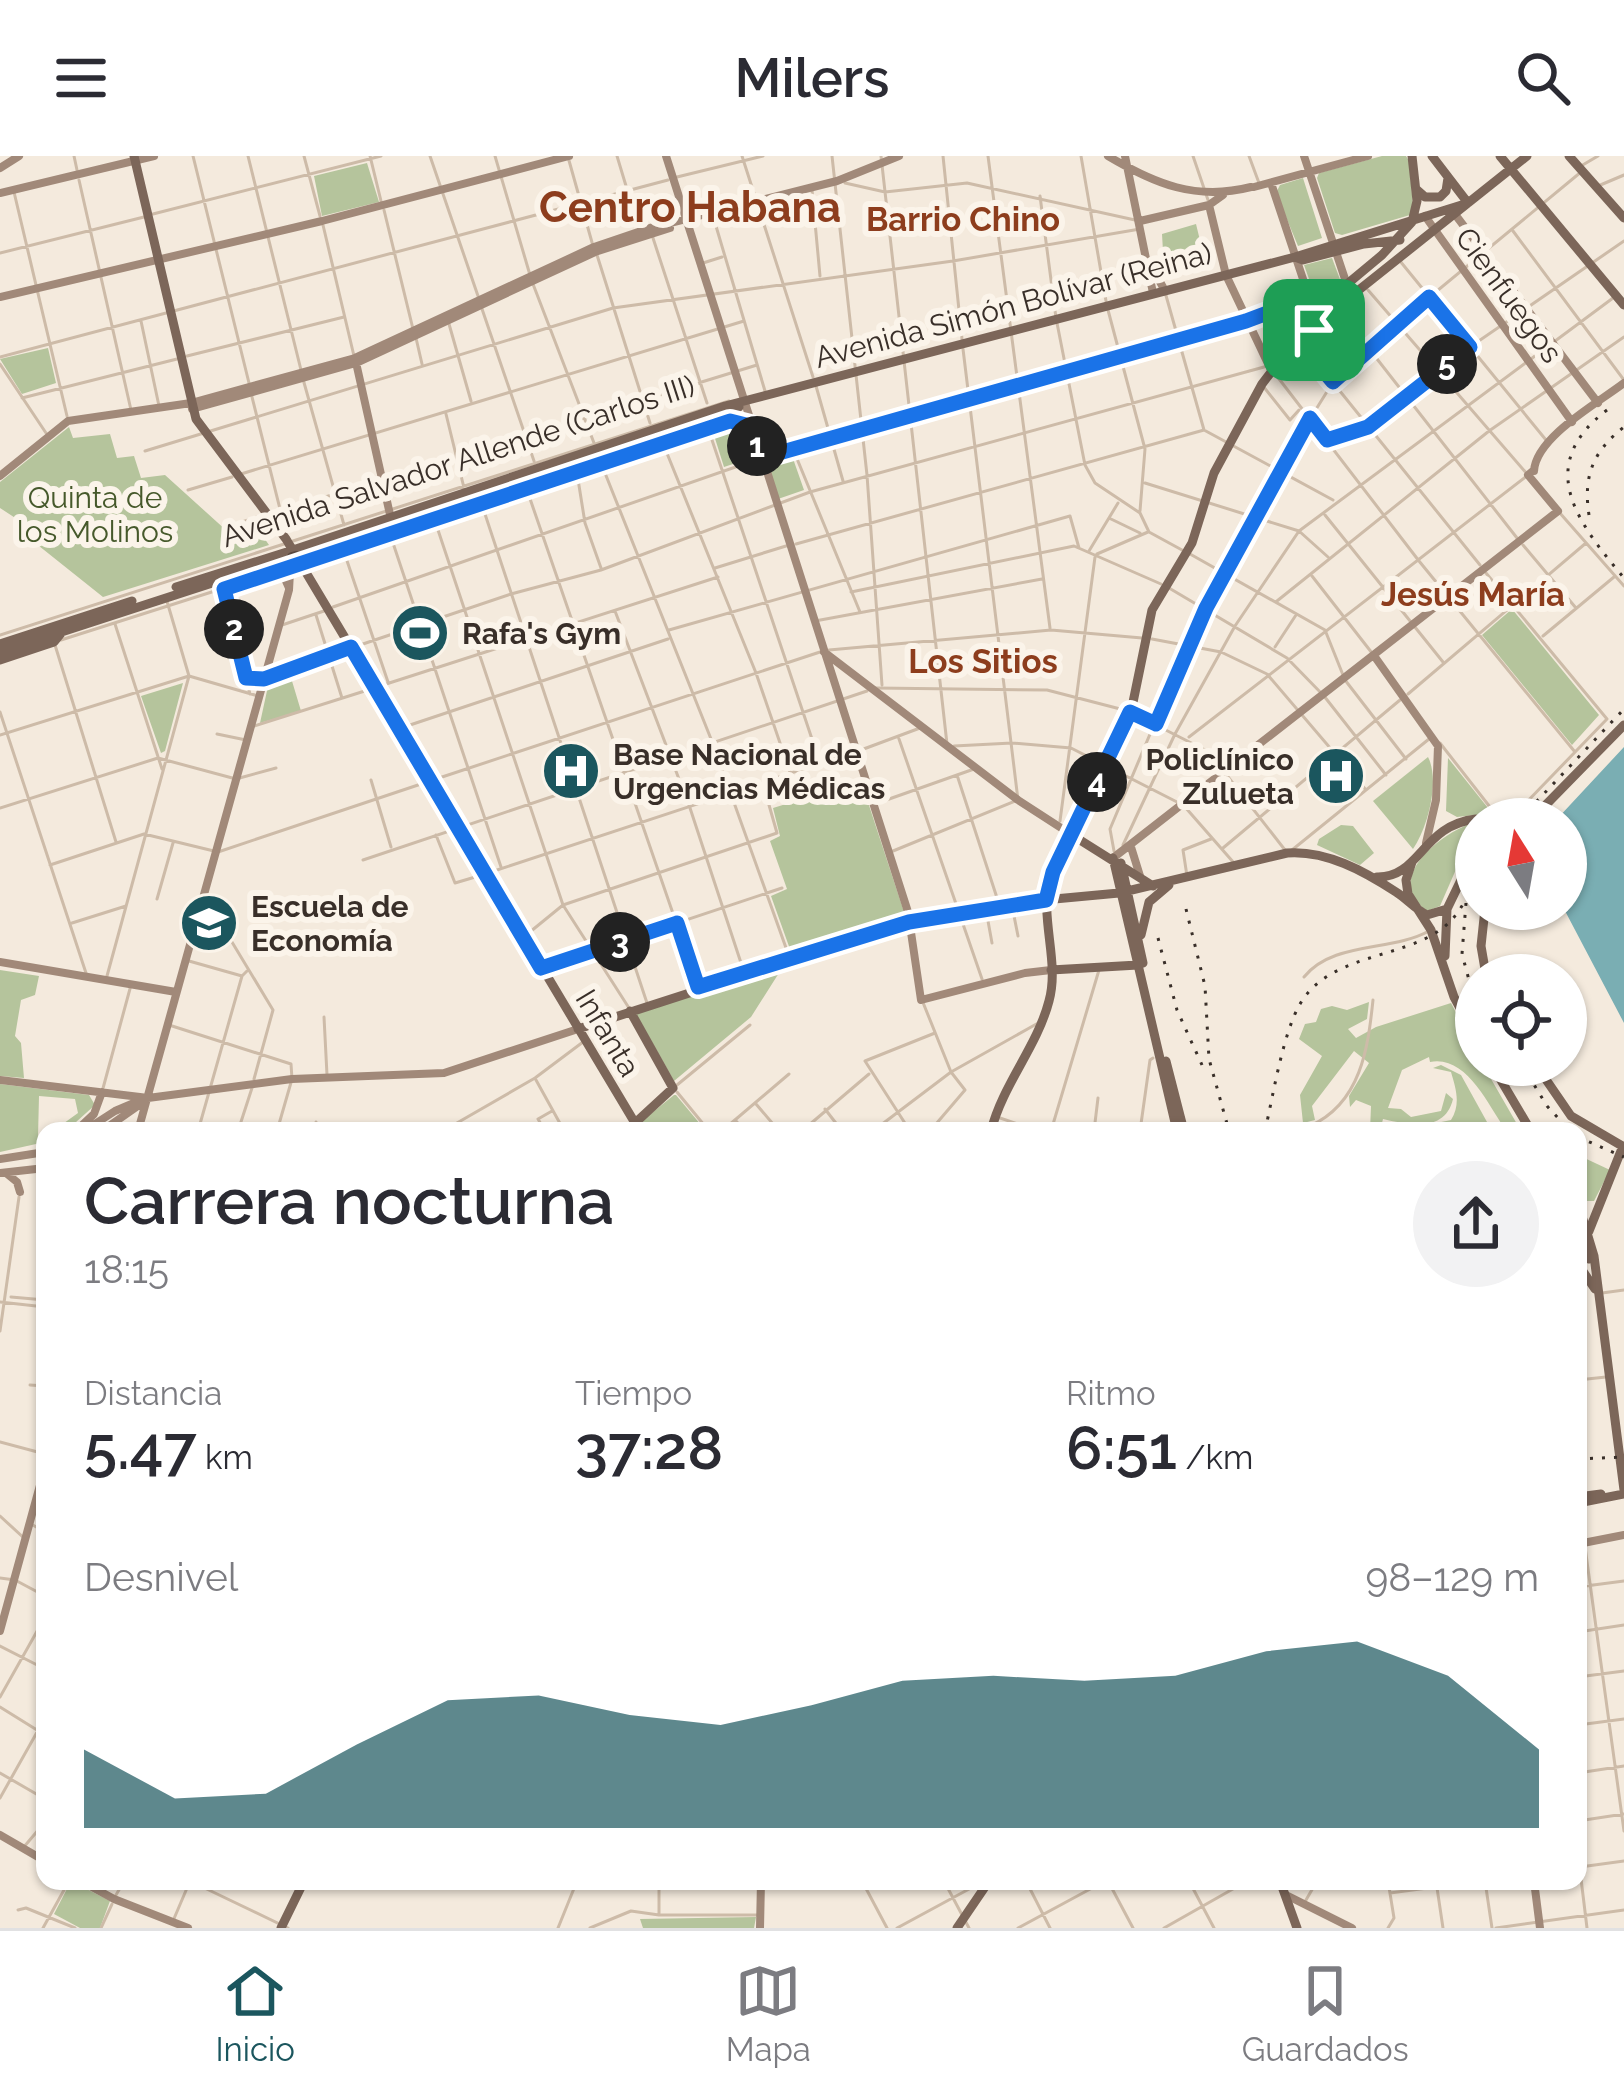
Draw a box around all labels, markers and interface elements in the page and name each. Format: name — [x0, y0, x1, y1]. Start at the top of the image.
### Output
icon: menu — [48, 45, 114, 111]
icon: search — [1510, 45, 1576, 111]
text: Milers — [734, 46, 890, 110]
district label: Centro Habana — [539, 183, 841, 232]
district label: Barrio Chino — [866, 200, 1060, 239]
street label: Cienfuegos — [1448, 221, 1570, 369]
street label: Avenida Simón Bolívar (Reina) — [811, 235, 1215, 375]
pin — [1263, 279, 1365, 381]
icon: arrive — [1281, 297, 1347, 363]
pin: 5 — [1417, 334, 1477, 394]
text: 5 — [1438, 344, 1456, 383]
street label: Avenida Salvador Allende (Carlos III) — [217, 368, 699, 554]
pin: 1 — [727, 416, 787, 476]
text: 1 — [749, 426, 765, 465]
park label: Quinta de los Molinos — [17, 480, 173, 549]
district label: Jesús María — [1381, 575, 1565, 614]
pin: 2 — [204, 599, 264, 659]
sports icon: Rafa's Gym — [389, 602, 451, 664]
text: 2 — [225, 609, 243, 648]
place label: Rafa's Gym — [462, 616, 621, 651]
district label: Los Sitios — [908, 642, 1058, 681]
place label: Base Nacional de Urgencias Médicas — [613, 737, 885, 806]
hospital icon: Base Nacional de Urgencias Médicas — [540, 740, 602, 802]
place label: Policlínico Zulueta — [1145, 742, 1294, 811]
hospital icon: Policlínico Zulueta — [1305, 745, 1367, 807]
pin: 4 — [1067, 752, 1127, 812]
text: 4 — [1088, 762, 1106, 801]
north arrow — [1455, 798, 1587, 930]
map controls — [1455, 798, 1587, 1086]
place label: Escuela de Economía — [251, 889, 408, 958]
school or university icon: Escuela de Economía — [178, 892, 240, 954]
pin: 3 — [590, 912, 650, 972]
text: 3 — [611, 922, 629, 961]
button: locate — [1455, 954, 1587, 1086]
street label: Infanta — [569, 983, 647, 1083]
button: share — [1413, 1161, 1539, 1287]
text: Carrera nocturna — [84, 1162, 614, 1239]
text: 18:15 — [84, 1246, 169, 1292]
text: Distancia — [84, 1374, 222, 1413]
text: Tiempo — [575, 1374, 692, 1413]
text: Ritmo — [1066, 1374, 1156, 1413]
text: 5.47 — [84, 1413, 197, 1483]
text: 37:28 — [575, 1413, 723, 1483]
text: 6:51 — [1066, 1413, 1177, 1483]
text: km — [197, 1438, 253, 1477]
text: /km — [1177, 1438, 1253, 1477]
text: Desnivel — [84, 1554, 238, 1600]
text: 98–129 m — [1365, 1554, 1539, 1600]
tab: Inicio — [215, 1958, 295, 2069]
tab: Mapa — [726, 1958, 811, 2069]
tab: Guardados — [1242, 1958, 1409, 2069]

